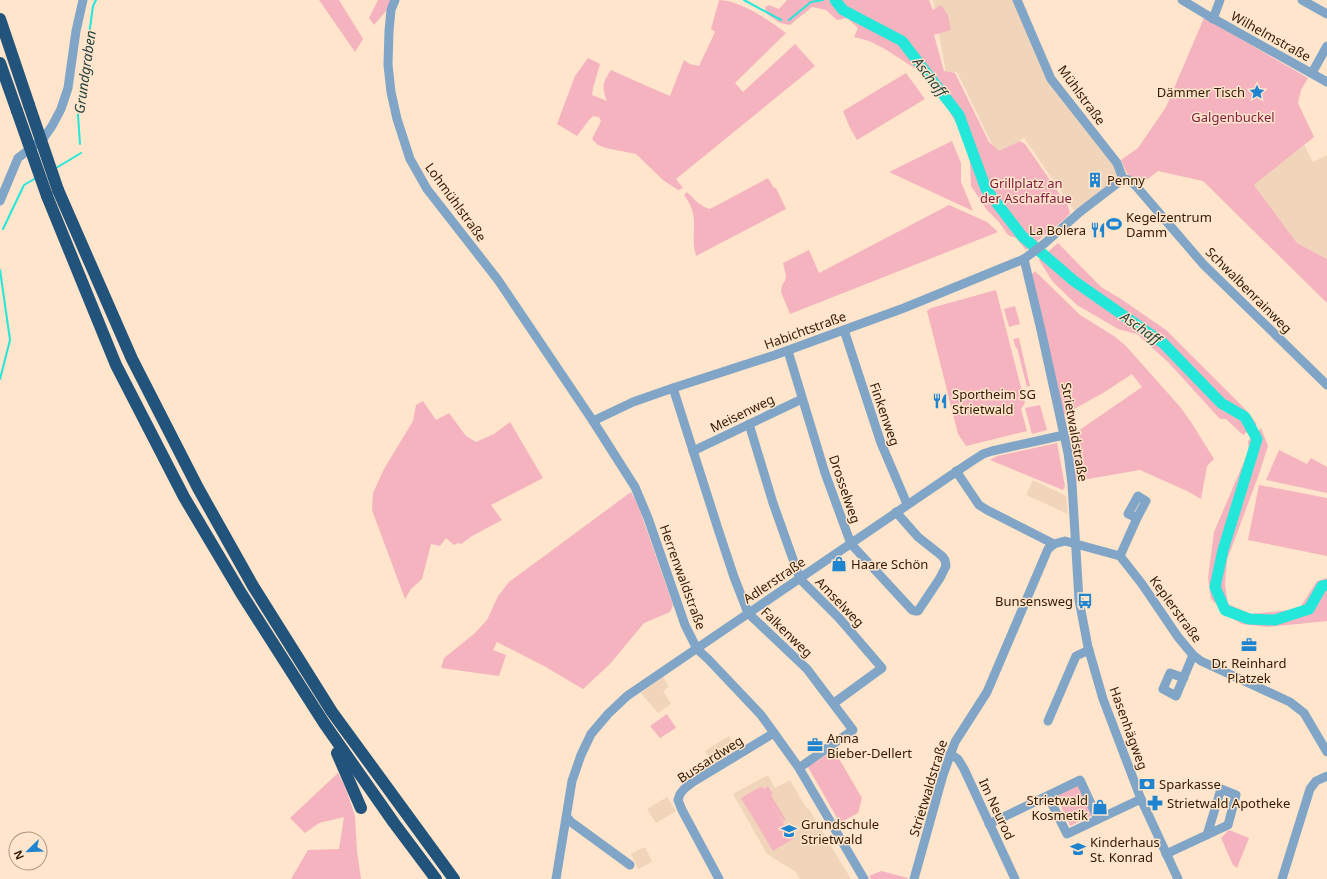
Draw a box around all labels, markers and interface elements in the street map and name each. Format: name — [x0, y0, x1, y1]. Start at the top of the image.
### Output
street label: Wilhelmstraße — [1228, 7, 1314, 65]
water label: Grundgraben — [69, 29, 100, 115]
water label: Aschaff — [908, 52, 953, 102]
street label: Mühlstraße — [1054, 61, 1110, 129]
place label: Dämmer Tisch — [1157, 83, 1245, 101]
place icon: Dämmer Tisch — [1248, 83, 1266, 101]
park label: Galgenbuckel — [1191, 108, 1275, 126]
street label: Lohmühlstraße — [421, 159, 491, 245]
building icon: Penny — [1086, 171, 1104, 189]
place label: Penny — [1107, 171, 1145, 189]
park label: Grillplatz an der Aschaffaue — [980, 174, 1072, 207]
place label: Kegelzentrum Damm — [1126, 208, 1212, 241]
sports icon: Kegelzentrum Damm — [1105, 215, 1123, 233]
place label: La Bolera — [1029, 221, 1086, 239]
restaurant icon: La Bolera — [1089, 221, 1107, 239]
street label: Schwalbenrainweg — [1202, 243, 1296, 337]
water label: Aschaff — [1116, 306, 1167, 350]
street label: Habichtstraße — [761, 307, 849, 353]
street label: Finkenweg — [866, 380, 904, 448]
street label: Strietwaldstraße — [1057, 381, 1093, 483]
place label: Sportheim SG Strietwald — [952, 385, 1036, 418]
street label: Meisenweg — [707, 390, 777, 436]
restaurant icon: Sportheim SG Strietwald — [931, 392, 949, 410]
street label: Drosselweg — [825, 452, 865, 526]
street label: Herrenwaldstraße — [656, 522, 710, 632]
street label: Adlerstraße — [739, 553, 809, 607]
shop icon: Haare Schön — [830, 555, 848, 573]
place label: Haare Schön — [851, 555, 928, 573]
street label: Keplerstraße — [1146, 572, 1206, 646]
street label: Amselweg — [812, 573, 868, 631]
place label: Bunsensweg — [995, 592, 1073, 610]
bus stop icon: Bunsensweg — [1076, 592, 1094, 610]
street label: Falkenweg — [757, 603, 817, 661]
office icon: Dr. Reinhard Platzek — [1240, 636, 1258, 654]
place label: Dr. Reinhard Platzek — [1212, 654, 1286, 687]
street label: Hasenhägweg — [1106, 684, 1152, 772]
place label: Anna Bieber-Dellert — [827, 729, 912, 762]
street label: Bussardweg — [674, 731, 746, 787]
office icon: Anna Bieber-Dellert — [806, 736, 824, 754]
street label: Strietwaldstraße — [905, 737, 951, 839]
street label: Im Neurod — [975, 775, 1019, 843]
bank icon: Sparkasse — [1138, 775, 1156, 793]
place label: Sparkasse — [1159, 775, 1221, 793]
place label: Strietwald Kosmetik — [1027, 791, 1088, 824]
pharmacy icon: Strietwald Apotheke — [1146, 794, 1164, 812]
place label: Strietwald Apotheke — [1167, 794, 1290, 812]
shop icon: Strietwald Kosmetik — [1091, 798, 1109, 816]
place label: Grundschule Strietwald — [801, 815, 879, 848]
school or university icon: Grundschule Strietwald — [780, 822, 798, 840]
north arrow — [8, 831, 48, 871]
place label: Kinderhaus St. Konrad — [1090, 833, 1160, 866]
school or university icon: Kinderhaus St. Konrad — [1069, 840, 1087, 858]
text: N — [10, 848, 27, 862]

